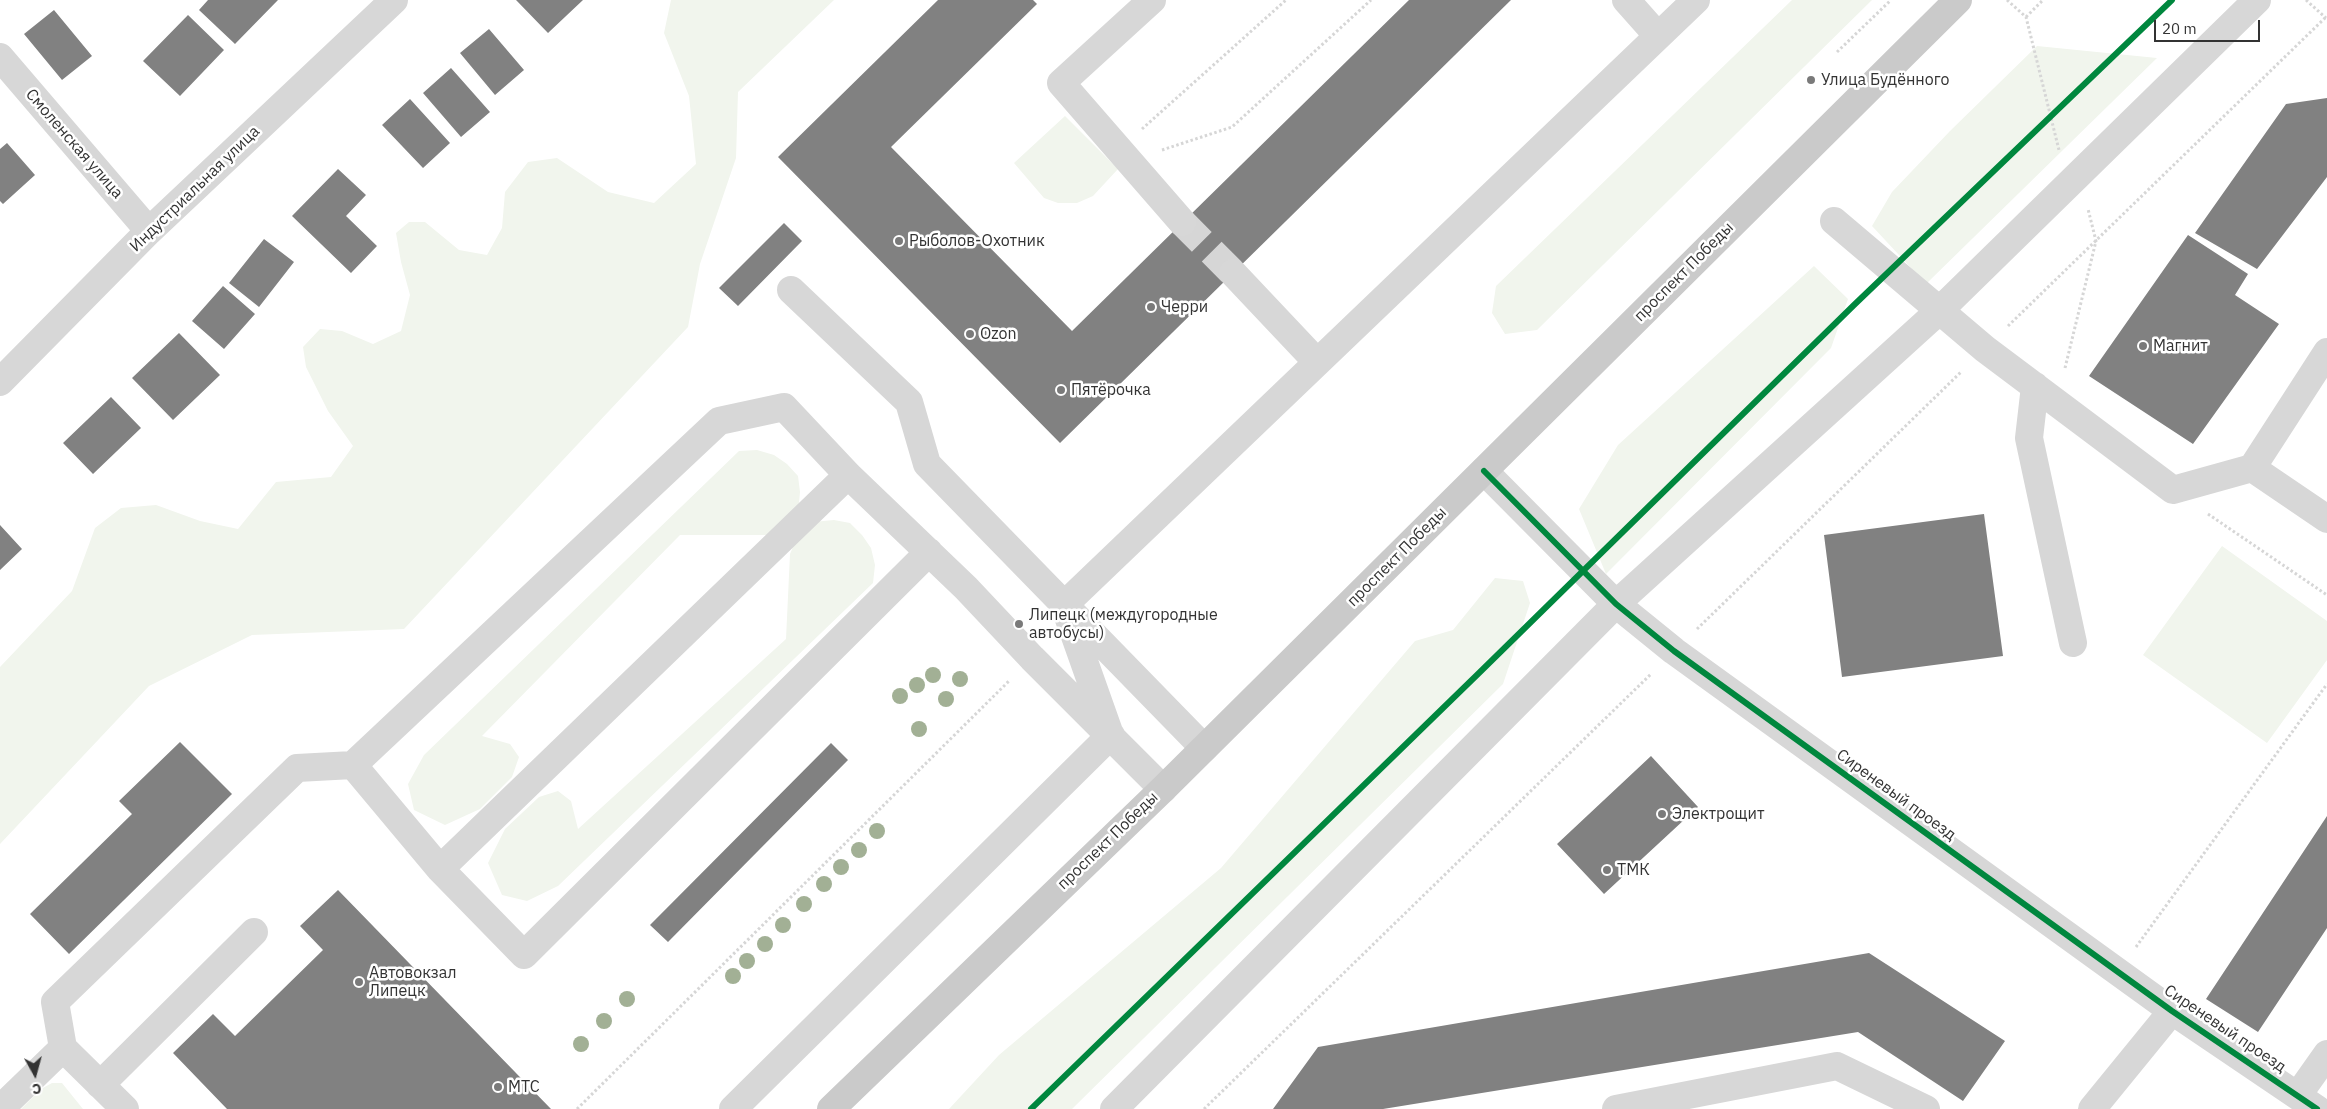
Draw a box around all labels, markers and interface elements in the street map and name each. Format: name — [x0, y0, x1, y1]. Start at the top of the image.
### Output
scale bar — [2157, 10, 2263, 42]
text: 20 m — [2162, 19, 2197, 38]
place label: Улица Будённого — [1821, 70, 1949, 90]
marker: Улица Будённого — [1805, 74, 1817, 86]
street label: Смоленская улица — [21, 85, 127, 203]
street label: Индустриальная улица — [126, 122, 264, 256]
street label: проспект Победы — [1630, 218, 1738, 326]
place label: Рыболов-Охотник — [909, 231, 1045, 251]
marker: Рыболов-Охотник — [893, 235, 905, 247]
place label: Черри — [1161, 297, 1208, 317]
marker: Черри — [1145, 301, 1157, 313]
place label: Ozon — [980, 324, 1017, 344]
marker: Ozon — [964, 328, 976, 340]
place label: Магнит — [2153, 336, 2208, 356]
marker: Магнит — [2137, 340, 2149, 352]
place label: Пятёрочка — [1071, 380, 1151, 400]
marker: Пятёрочка — [1055, 384, 1067, 396]
street label: проспект Победы — [1343, 503, 1451, 611]
place label: Липецк (междугородные автобусы) — [1029, 605, 1218, 643]
marker: Липецк (междугородные автобусы) — [1013, 618, 1025, 630]
street label: Сиреневый проезд — [1832, 745, 1960, 845]
street label: проспект Победы — [1054, 788, 1162, 894]
place label: Электрощит — [1672, 804, 1765, 824]
marker: Электрощит — [1656, 808, 1668, 820]
place label: ТМК — [1617, 860, 1650, 880]
marker: ТМК — [1601, 864, 1613, 876]
place label: Автовокзал Липецк — [369, 963, 457, 1001]
marker: Автовокзал Липецк — [353, 976, 365, 988]
street label: Сиреневый проезд — [2160, 981, 2290, 1077]
north arrow — [10, 1049, 60, 1099]
place label: МТС — [508, 1077, 540, 1097]
text: С — [31, 1079, 42, 1098]
marker: МТС — [492, 1081, 504, 1093]

